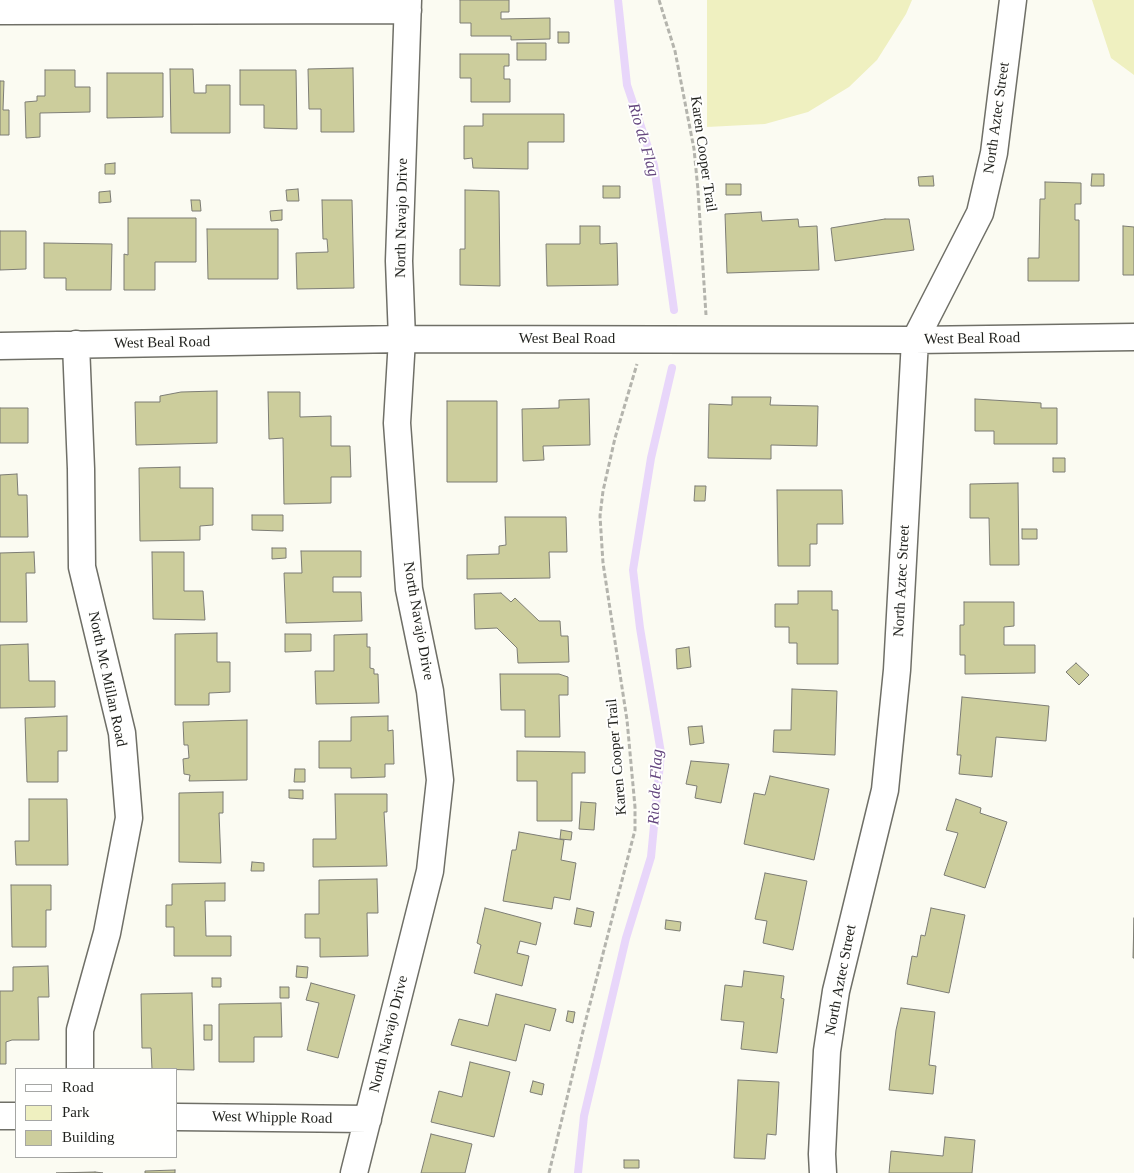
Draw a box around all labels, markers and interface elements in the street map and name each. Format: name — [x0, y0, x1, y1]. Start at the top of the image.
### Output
street label: North Aztec Street — [980, 61, 1014, 175]
street label: Karen Cooper Trail — [686, 95, 720, 213]
water label: Rio de Flag — [623, 101, 663, 179]
street label: North Navajo Drive — [392, 158, 412, 278]
street label: West Beal Road — [924, 329, 1020, 349]
street label: West Beal Road — [519, 330, 615, 348]
street label: West Beal Road — [114, 333, 210, 353]
street label: North Aztec Street — [890, 524, 914, 638]
street label: North Navajo Drive — [399, 560, 437, 682]
street label: North Mc Millan Road — [84, 610, 130, 748]
street label: Karen Cooper Trail — [603, 698, 631, 816]
water label: Rio de Flag — [644, 749, 668, 825]
street label: North Aztec Street — [821, 923, 861, 1037]
street label: North Navajo Drive — [366, 974, 412, 1094]
legend — [15, 1068, 178, 1158]
text: Road — [62, 1079, 94, 1095]
text: Park — [62, 1104, 90, 1120]
street label: West Whipple Road — [212, 1108, 332, 1128]
text: Building — [62, 1129, 115, 1145]

